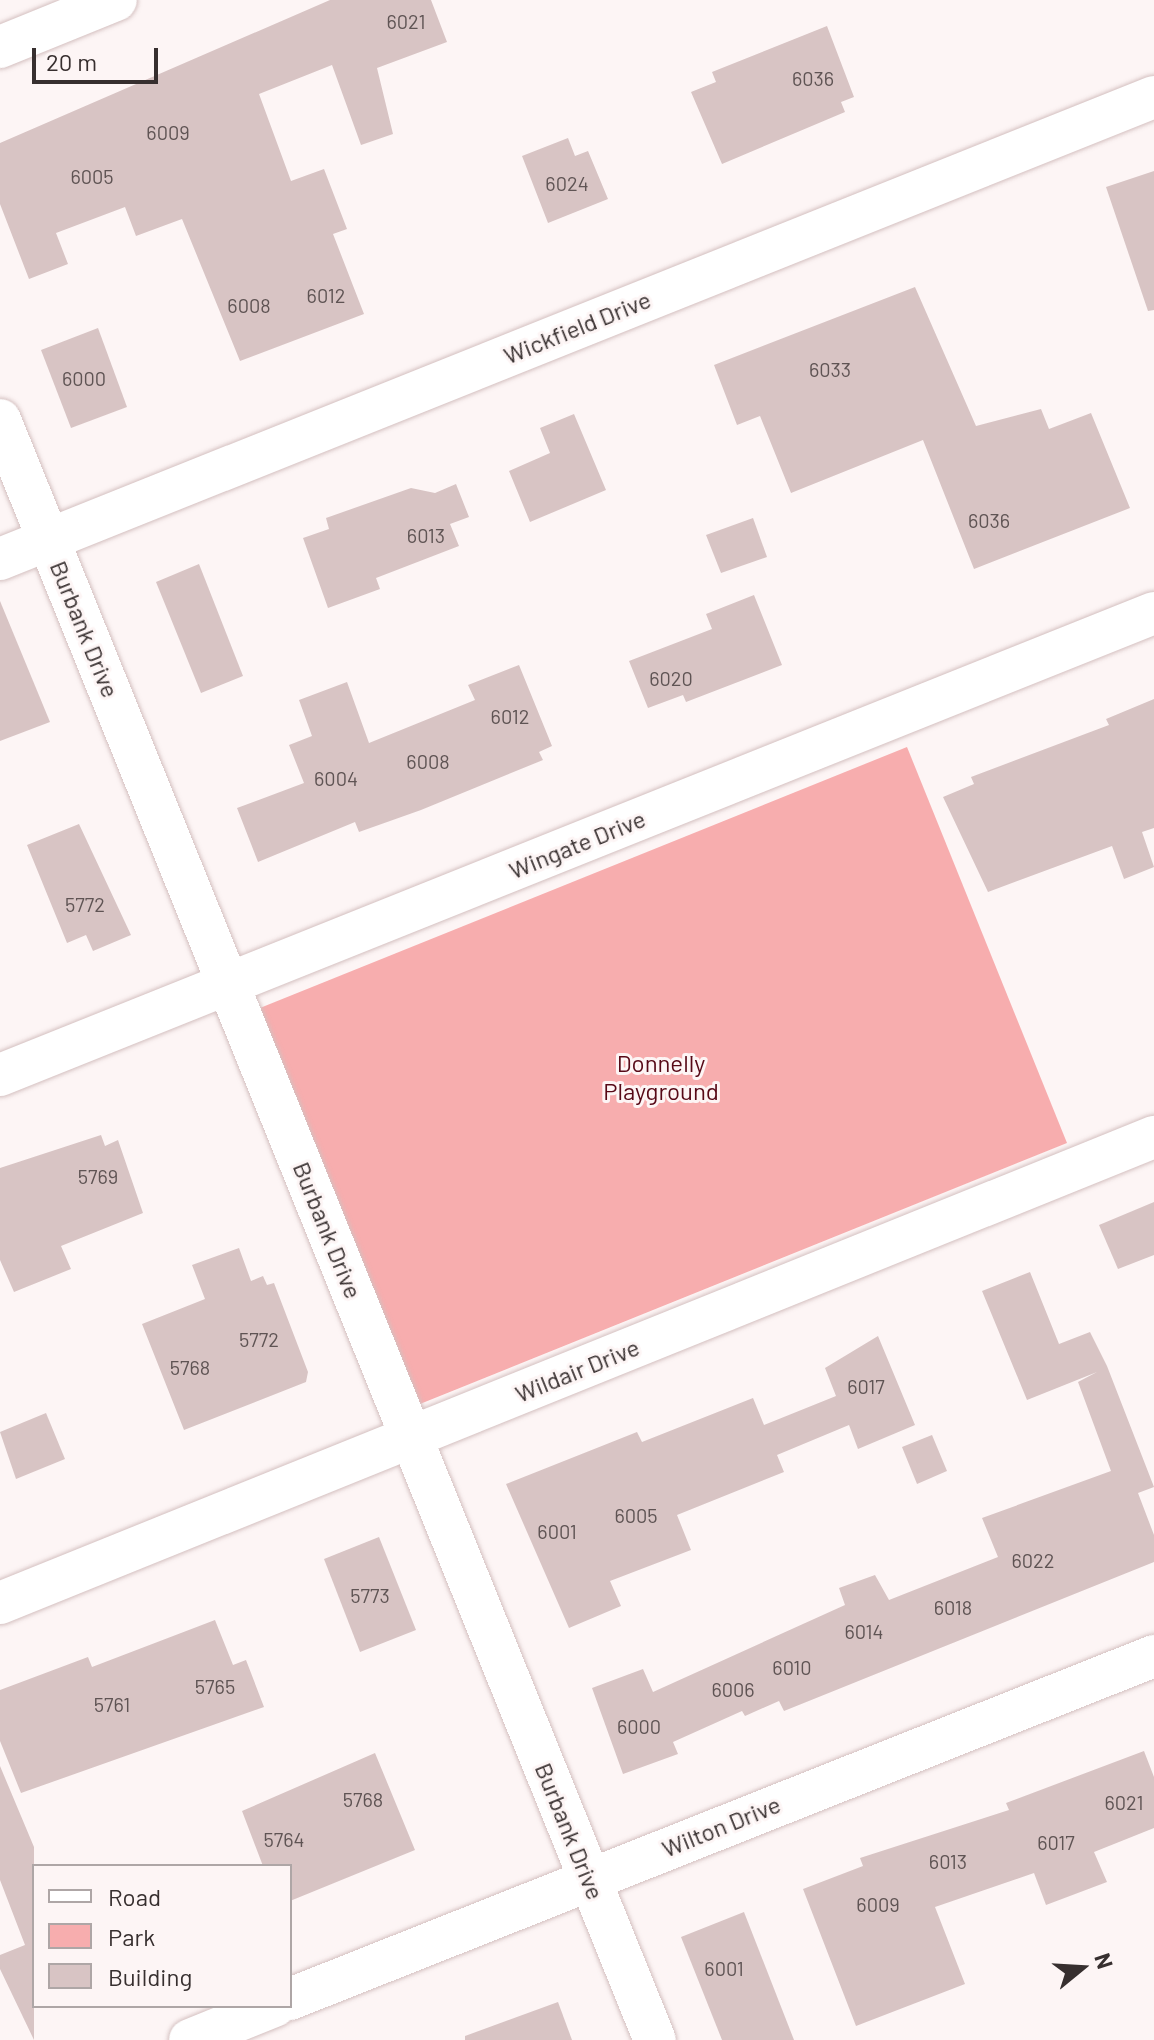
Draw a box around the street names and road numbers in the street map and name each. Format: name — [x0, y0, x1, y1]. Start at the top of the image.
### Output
street label: Wickfield Drive — [499, 284, 655, 370]
street label: Burbank Drive — [45, 556, 125, 702]
street label: Wingate Drive — [505, 804, 649, 884]
street label: Burbank Drive — [288, 1157, 368, 1303]
street label: Wildair Drive — [511, 1332, 643, 1408]
street label: Burbank Drive — [530, 1758, 610, 1904]
street label: Wilton Drive — [657, 1789, 785, 1863]

